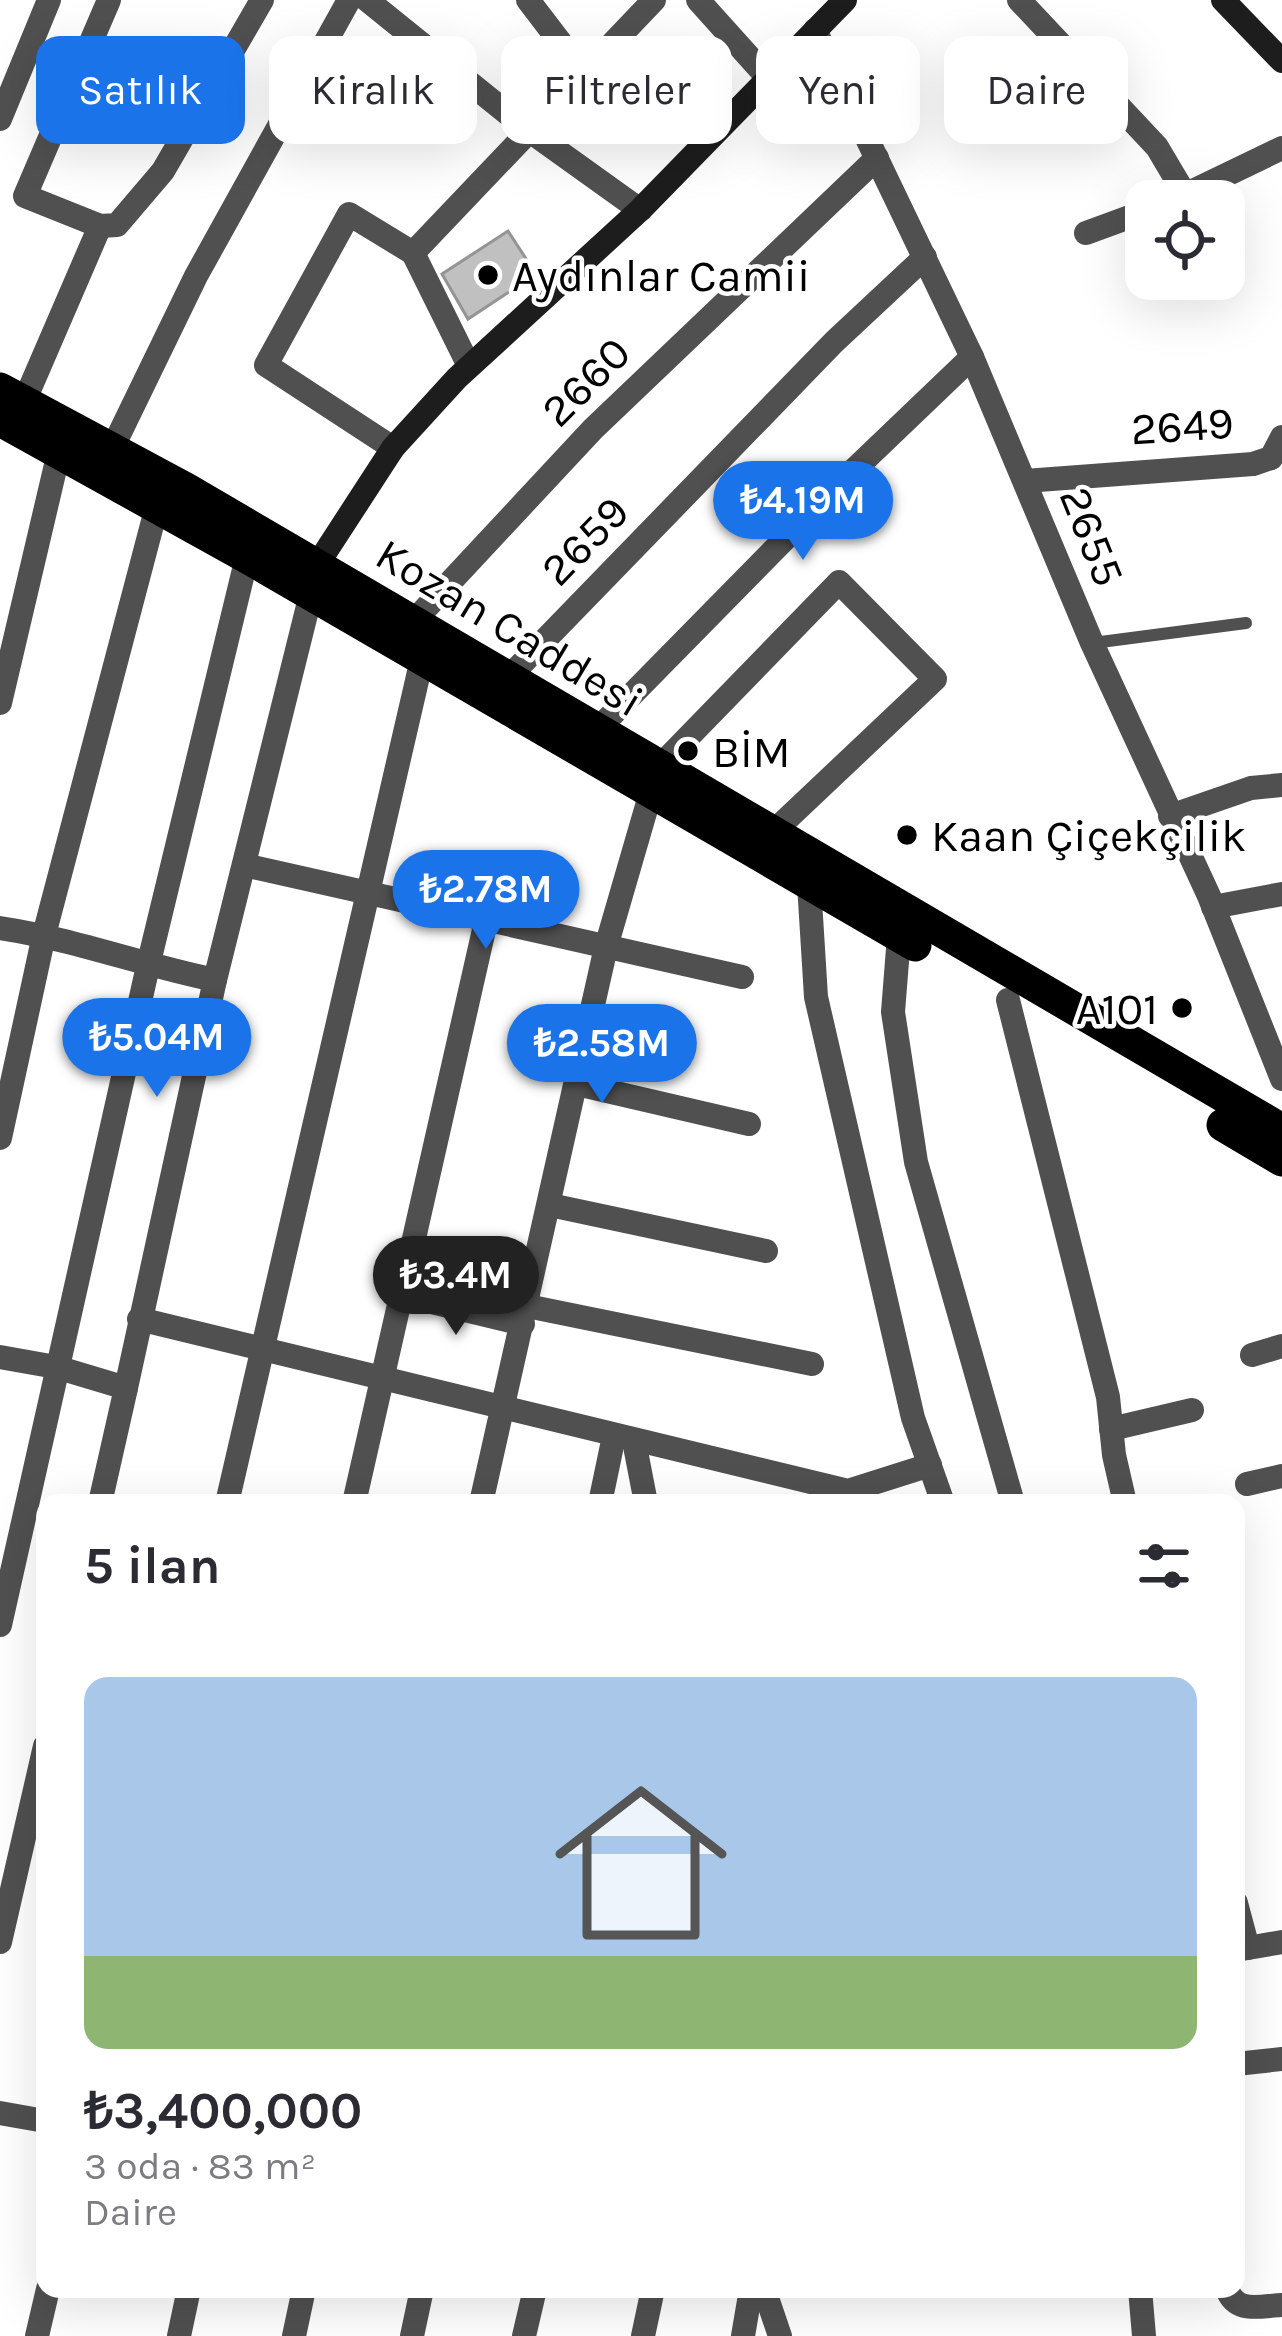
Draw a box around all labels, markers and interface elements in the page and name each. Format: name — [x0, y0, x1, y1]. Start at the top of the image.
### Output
chip: Satılık — [36, 36, 245, 144]
chip: Kiralık — [269, 36, 477, 144]
chip: Filtreler — [501, 36, 732, 144]
chip: Yeni — [756, 36, 920, 144]
chip: Daire — [944, 36, 1128, 144]
map controls — [1125, 180, 1245, 300]
button: locate — [1125, 180, 1245, 300]
place label: Aydınlar Camii — [512, 250, 810, 303]
marker: Aydınlar Camii — [475, 262, 501, 288]
street label: 2660 — [530, 326, 641, 437]
street label: 2649 — [1129, 396, 1235, 456]
pin: ₺4.19M — [705, 461, 901, 563]
text: ₺4.19M — [740, 477, 866, 523]
street label: 2655 — [1049, 479, 1135, 594]
street label: 2659 — [530, 485, 639, 596]
street label: Kozan Caddesi — [367, 528, 652, 728]
place label: BİM — [712, 726, 791, 778]
marker: BİM — [675, 738, 701, 764]
place label: Kaan Çiçekçilik — [931, 810, 1246, 862]
marker: Kaan Çiçekçilik — [894, 822, 920, 848]
pin: ₺2.78M — [388, 850, 584, 952]
text: ₺2.78M — [419, 866, 553, 912]
place label: A101 — [1076, 983, 1158, 1035]
marker: A101 — [1169, 995, 1195, 1021]
pin: ₺5.04M — [59, 998, 255, 1100]
pin: ₺2.58M — [504, 1004, 700, 1106]
text: ₺5.04M — [89, 1014, 225, 1060]
text: ₺2.58M — [534, 1020, 670, 1066]
pin: ₺3.4M — [372, 1236, 540, 1338]
text: ₺3.4M — [400, 1252, 512, 1298]
icon: filters — [1131, 1533, 1197, 1599]
text: 5 ilan — [84, 1536, 220, 1596]
icon: home — [533, 1755, 749, 1971]
text: ₺3,400,000 — [84, 2081, 362, 2141]
text: 3 oda · 83 m² — [84, 2143, 316, 2189]
text: Daire — [84, 2189, 177, 2235]

